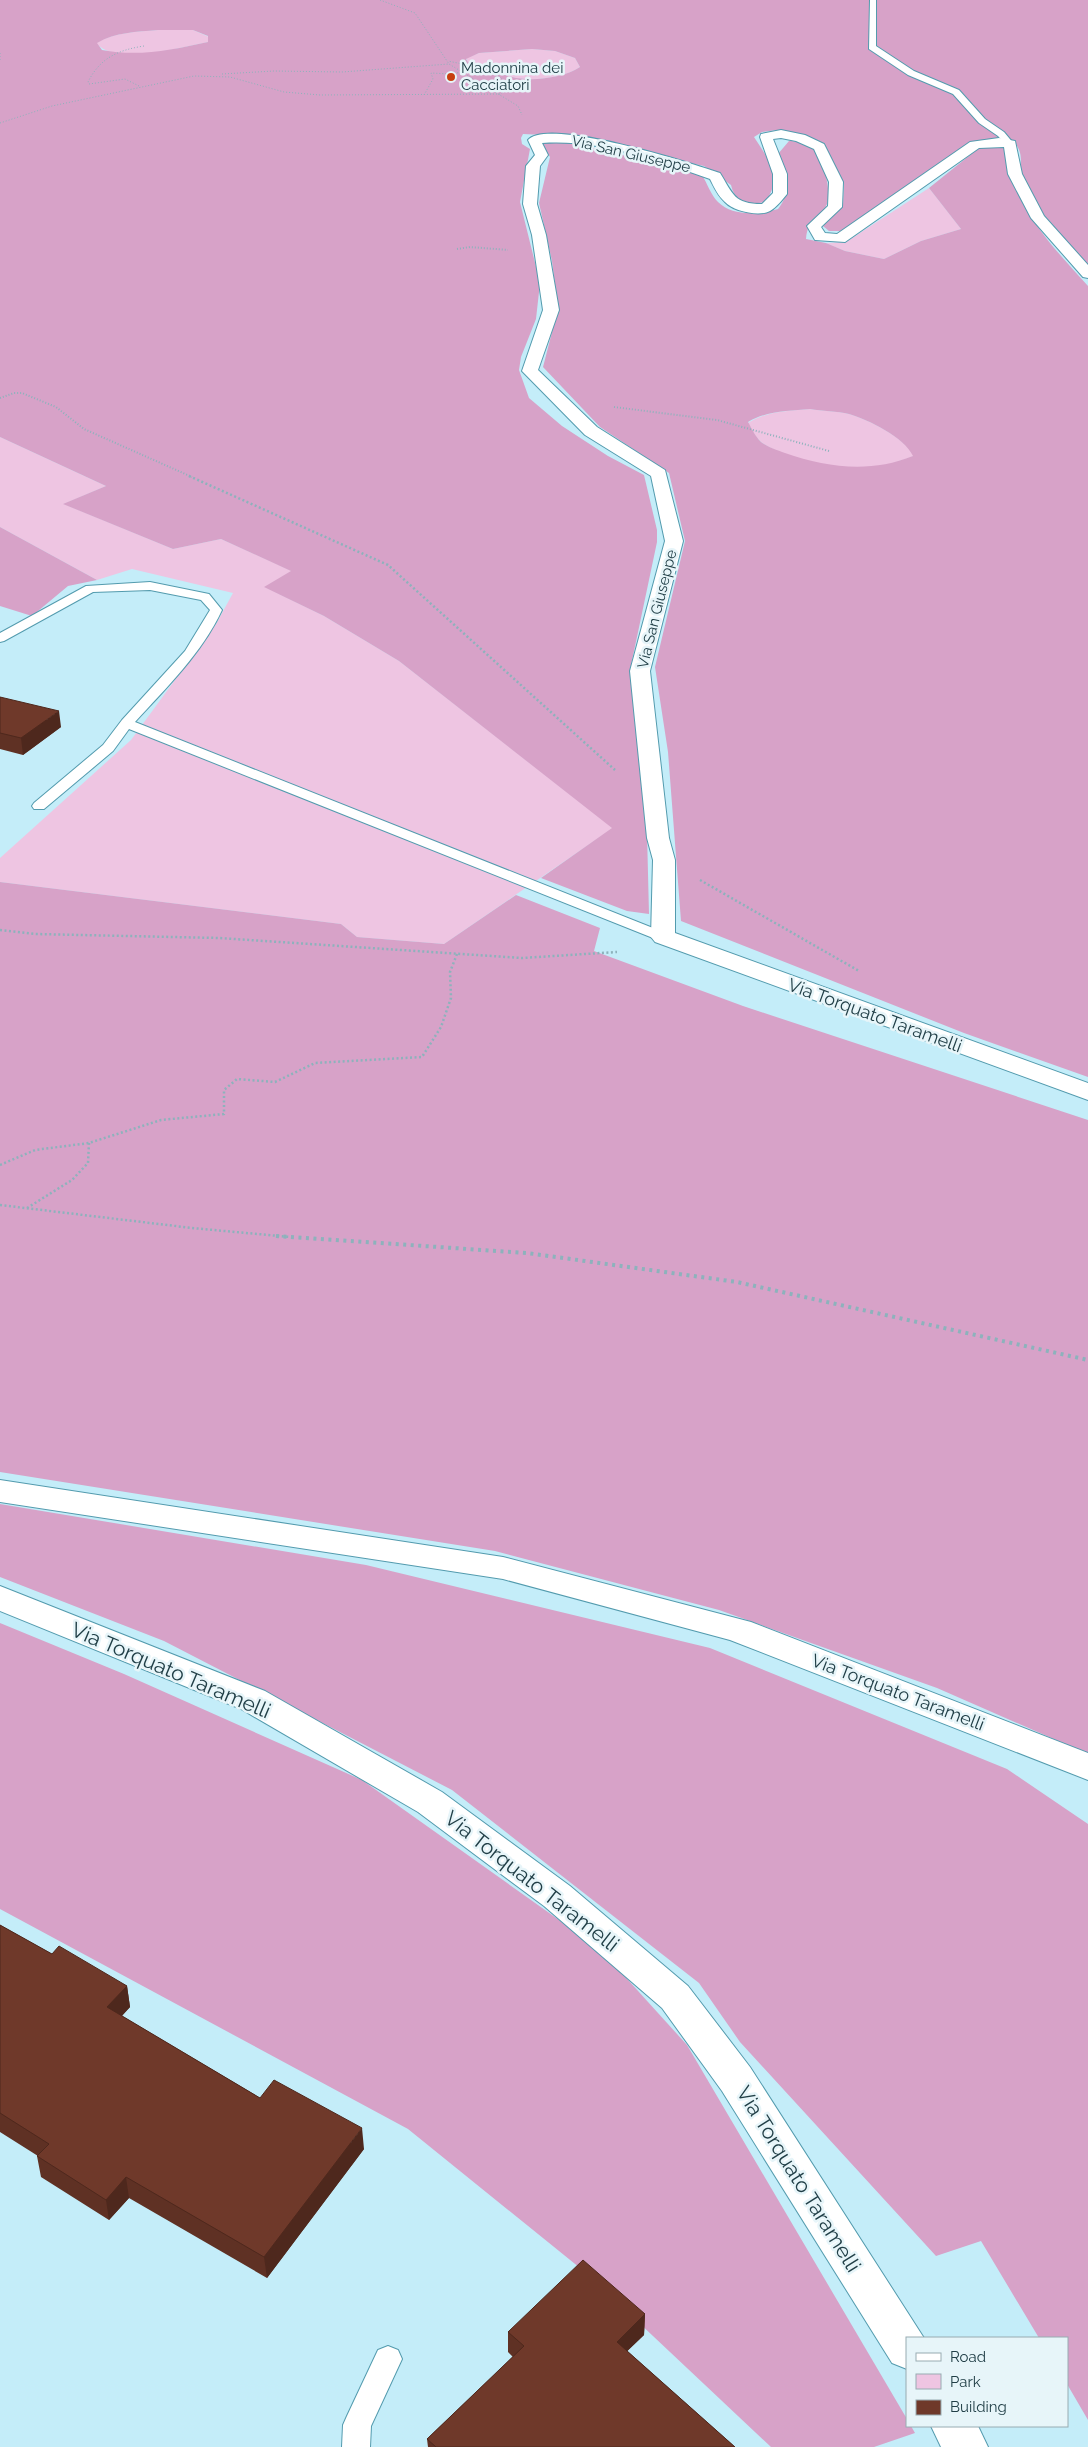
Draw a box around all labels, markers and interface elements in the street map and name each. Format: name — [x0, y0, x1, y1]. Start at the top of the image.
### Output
place label: Madonnina dei Cacciatori — [461, 59, 563, 94]
marker: Madonnina dei Cacciatori — [445, 71, 457, 83]
street label: Via San Giuseppe — [570, 132, 692, 176]
street label: Via San Giuseppe — [634, 548, 680, 670]
street label: Via Torquato Taramelli — [785, 974, 965, 1056]
street label: Via Torquato Taramelli — [67, 1617, 275, 1723]
street label: Via Torquato Taramelli — [808, 1649, 988, 1735]
street label: Via Torquato Taramelli — [440, 1805, 624, 1957]
street label: Via Torquato Taramelli — [732, 2081, 866, 2277]
legend — [906, 2337, 1068, 2427]
text: Road — [950, 2348, 986, 2366]
text: Park — [950, 2373, 981, 2391]
text: Building — [950, 2398, 1007, 2416]

